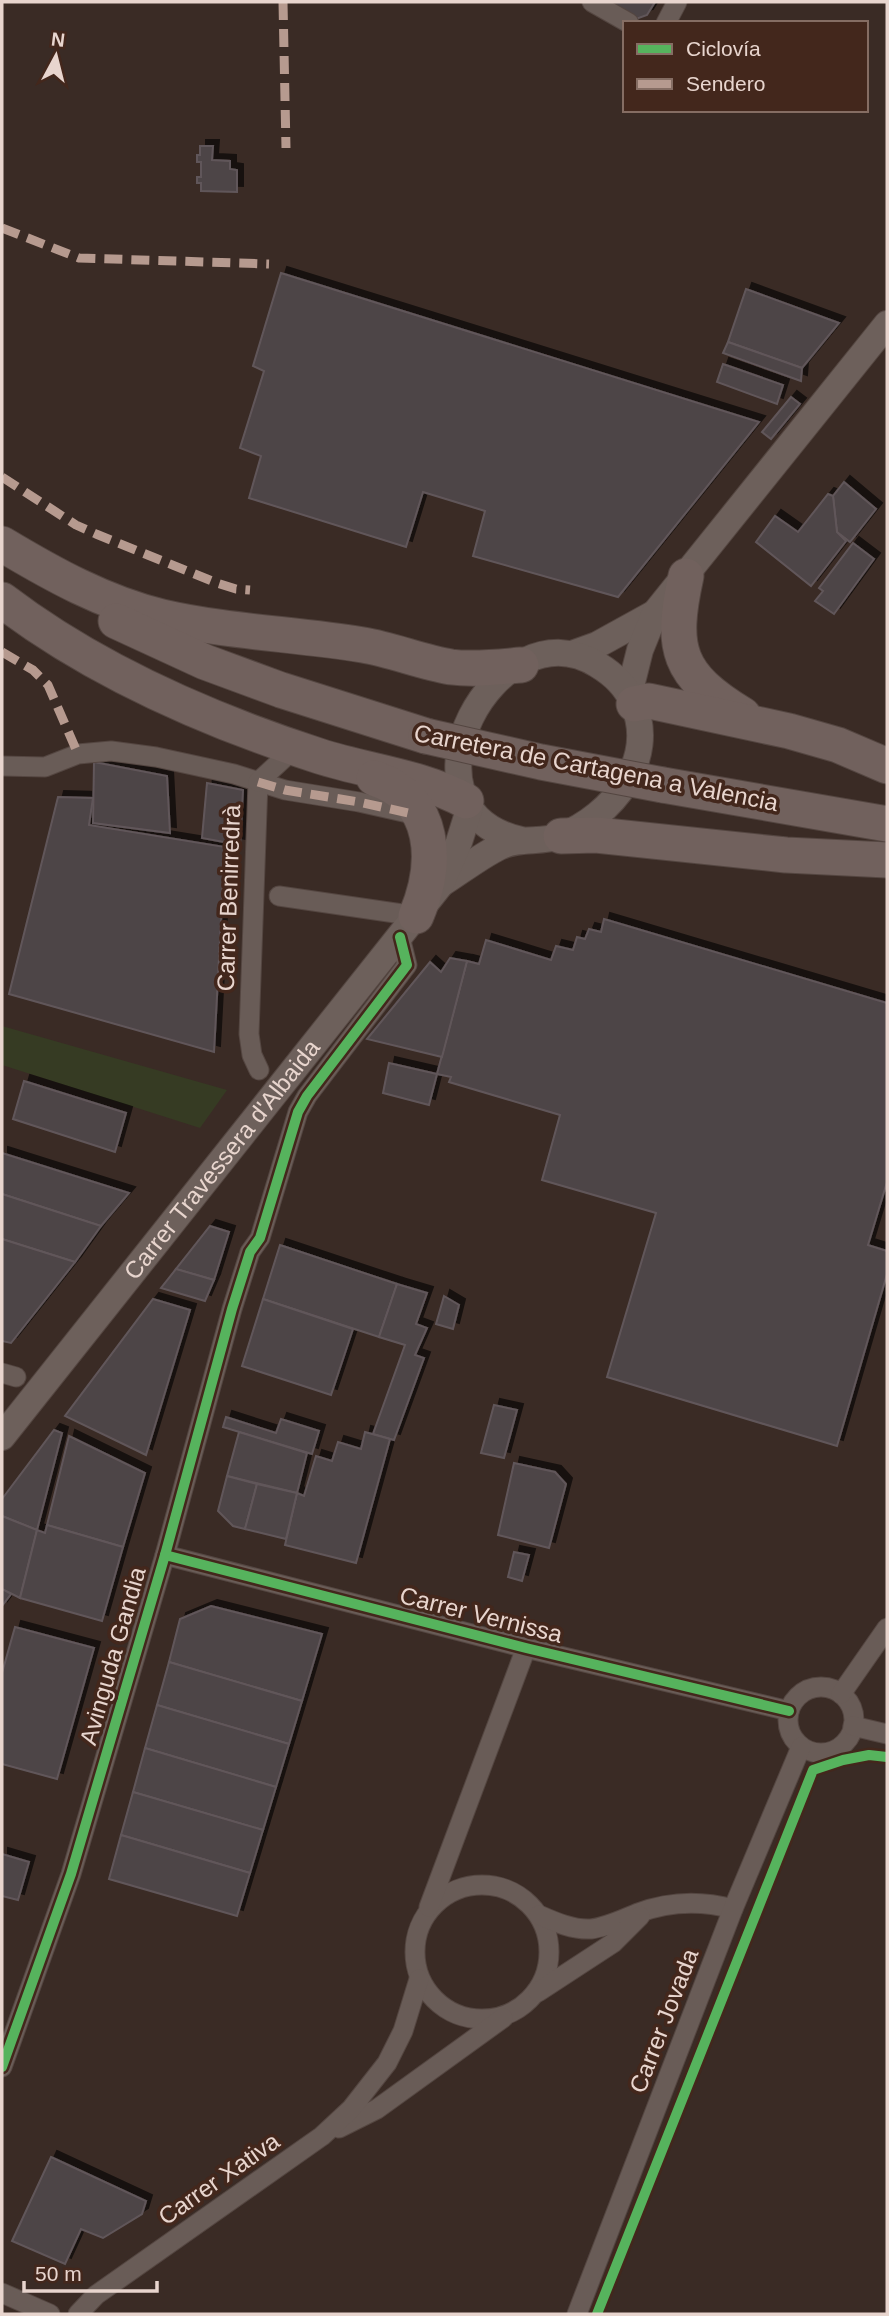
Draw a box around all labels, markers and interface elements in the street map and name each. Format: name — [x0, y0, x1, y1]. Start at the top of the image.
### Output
north arrow — [21, 21, 91, 91]
legend — [623, 21, 868, 112]
text: N — [50, 28, 66, 51]
text: Ciclovía — [686, 37, 761, 60]
text: Sendero — [686, 72, 765, 95]
street label: Carretera de Cartagena a Valencia — [412, 719, 781, 816]
street label: Carrer Benirredrà — [212, 804, 245, 992]
street label: Carrer Travessera d'Albaida — [118, 1034, 325, 1285]
street label: Avinguda Gandia — [74, 1563, 151, 1748]
street label: Carrer Vernissa — [397, 1581, 566, 1648]
street label: Carrer Jovada — [624, 1944, 704, 2097]
street label: Carrer Xativa — [153, 2127, 285, 2230]
scale bar — [24, 2250, 158, 2294]
text: 50 m — [35, 2262, 82, 2285]

